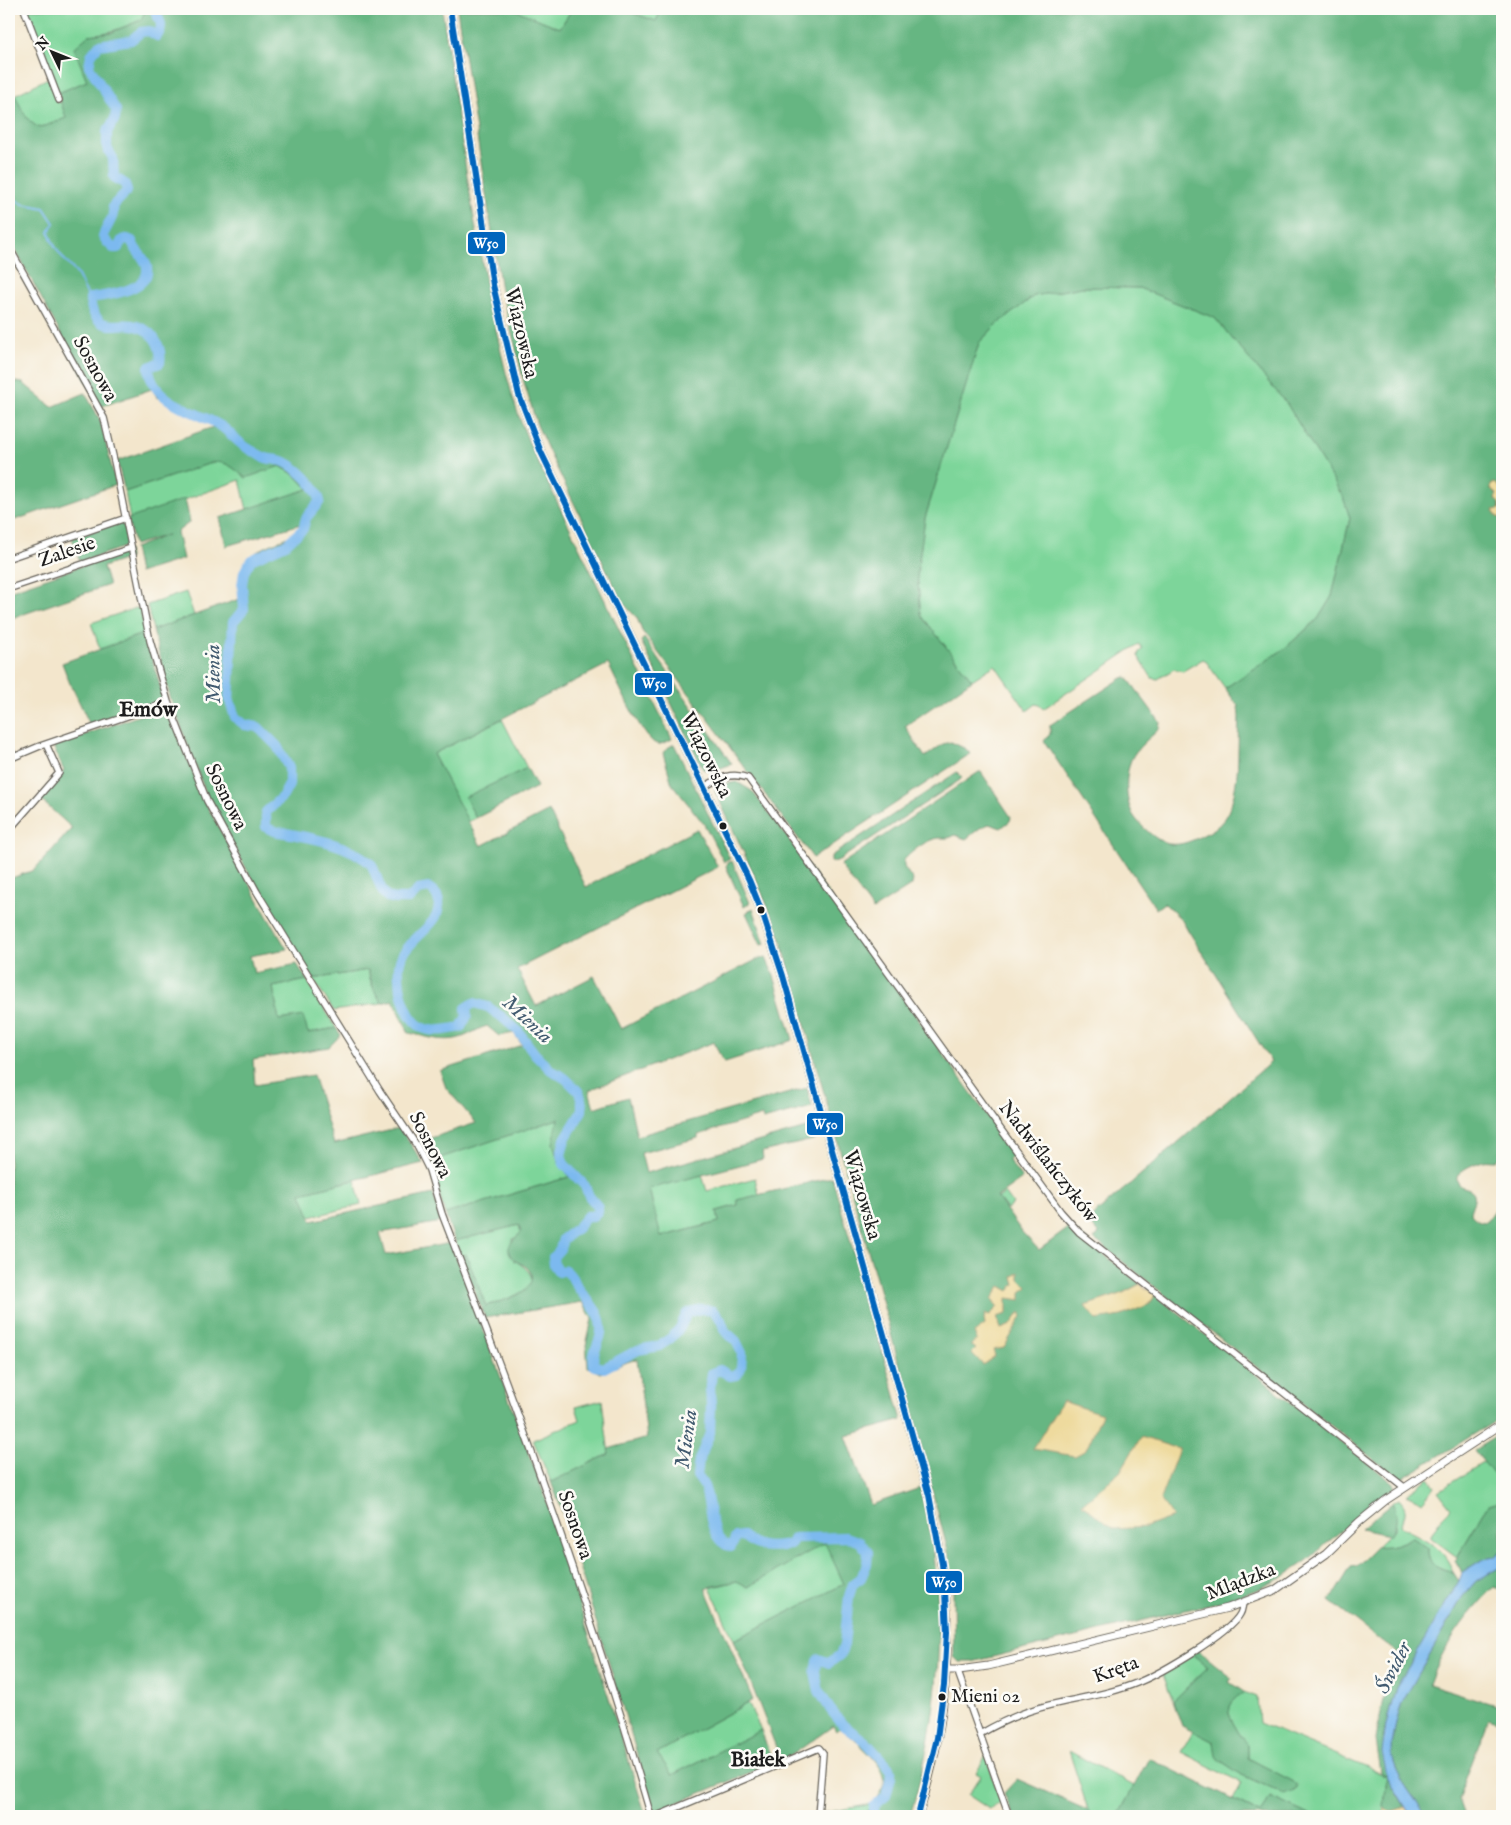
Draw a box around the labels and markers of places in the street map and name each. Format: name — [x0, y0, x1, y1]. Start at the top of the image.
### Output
unlabelled marker — [718, 821, 728, 831]
unlabelled marker — [756, 905, 766, 915]
place label: Mieni 02 — [951, 1685, 1020, 1709]
marker: Mieni 02 — [937, 1692, 947, 1702]

